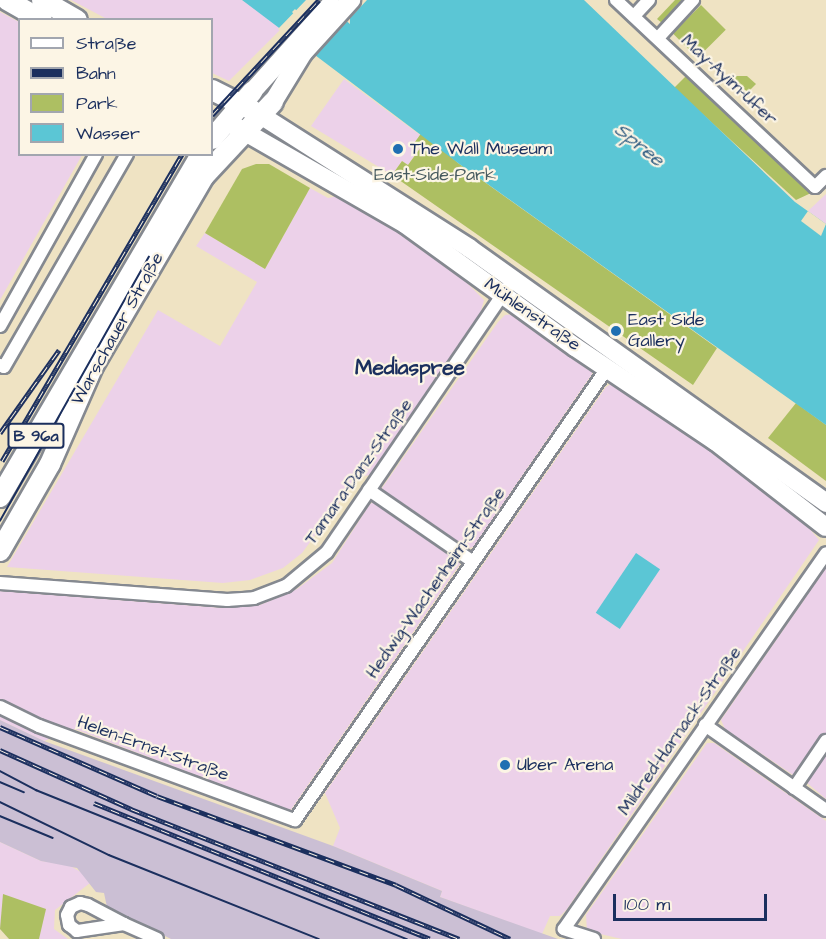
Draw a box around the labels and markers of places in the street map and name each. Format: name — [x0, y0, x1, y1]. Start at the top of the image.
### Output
place label: The Wall Museum — [410, 138, 552, 160]
marker: The Wall Museum — [391, 142, 405, 156]
place label: East Side Gallery — [628, 310, 705, 352]
marker: East Side Gallery — [609, 324, 623, 338]
place label: Uber Arena — [517, 754, 613, 776]
marker: Uber Arena — [498, 758, 512, 772]

